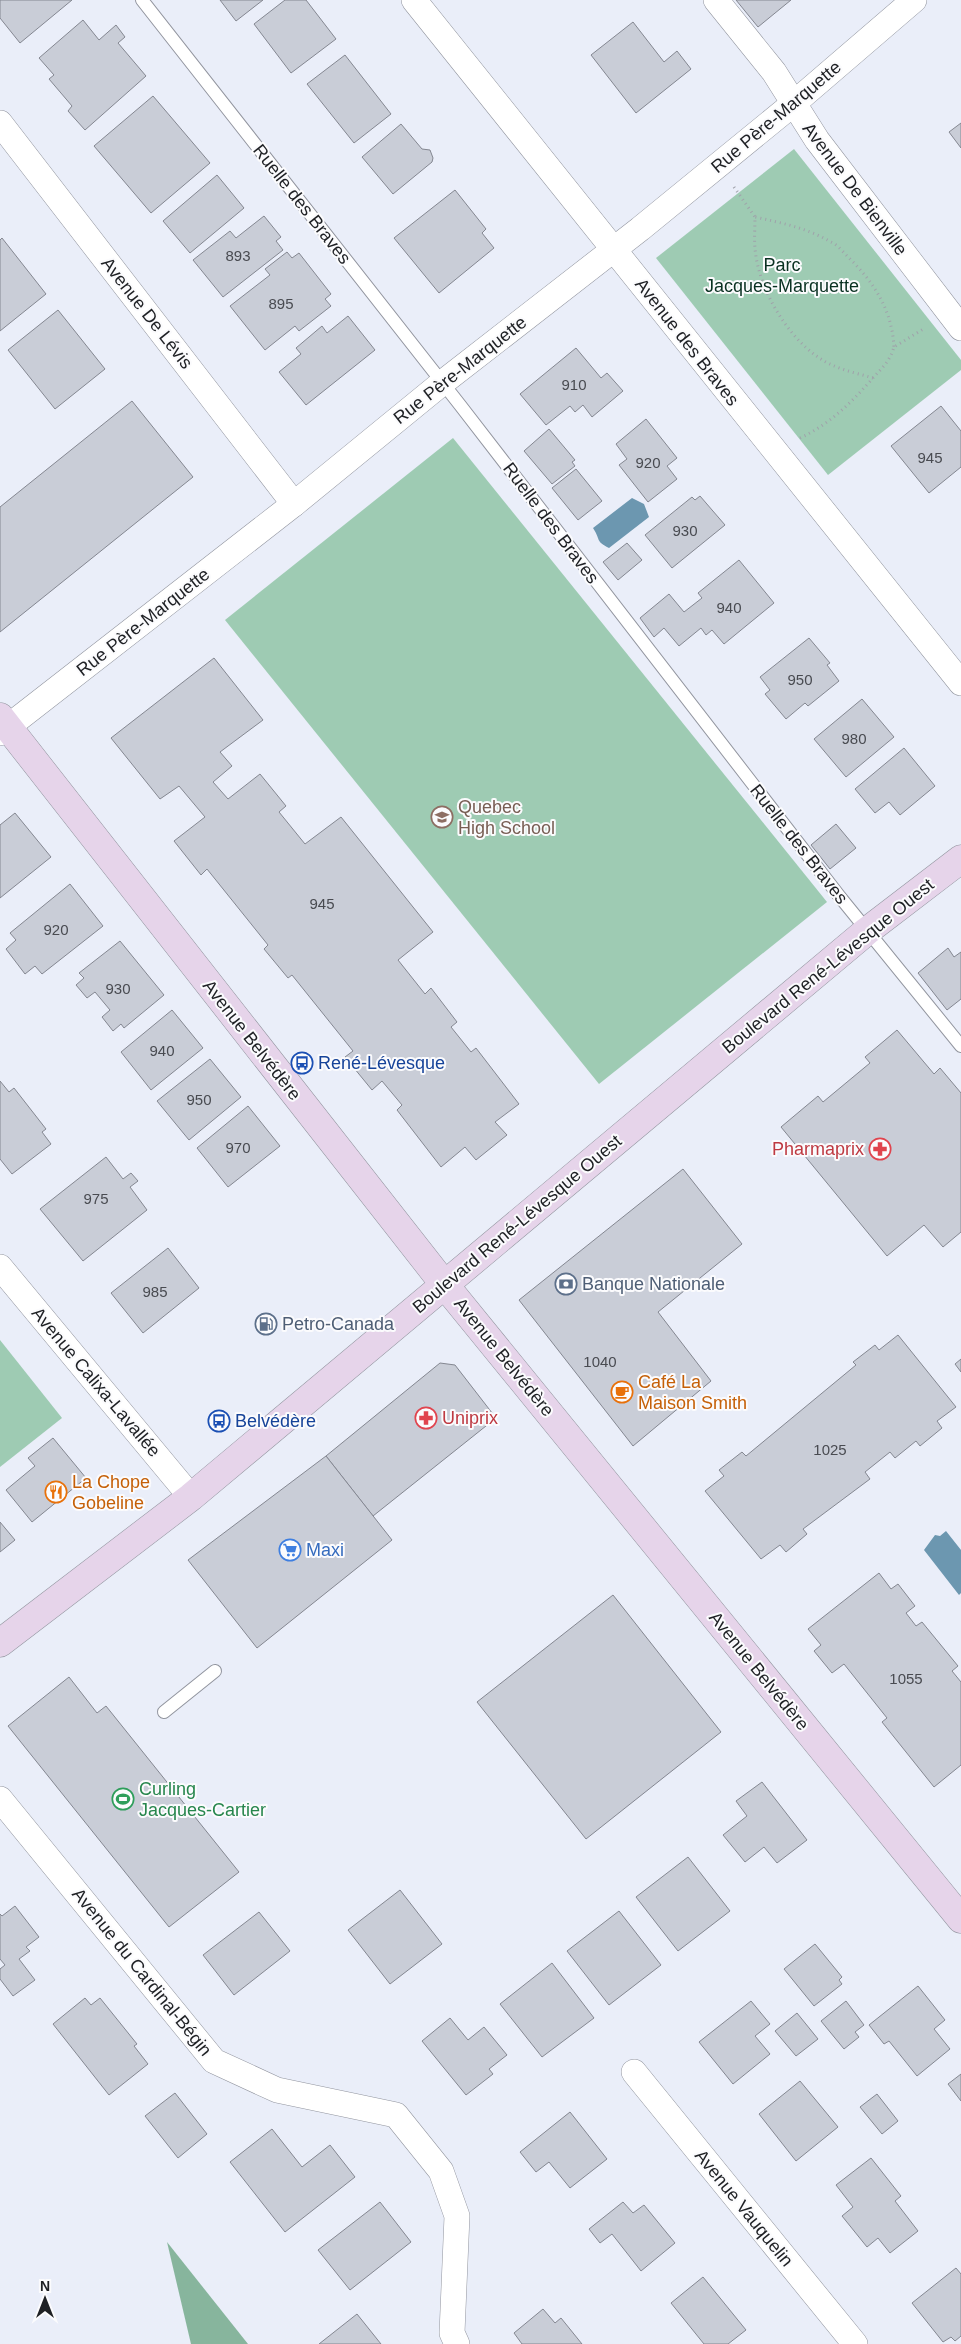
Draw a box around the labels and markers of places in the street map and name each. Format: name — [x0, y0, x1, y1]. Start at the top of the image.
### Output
place label: Quebec High School — [458, 797, 555, 838]
school or university icon: Quebec High School — [430, 805, 454, 829]
bus stop icon: René-Lévesque — [290, 1051, 314, 1075]
place label: René-Lévesque — [318, 1053, 445, 1073]
pharmacy icon: Pharmaprix — [868, 1137, 892, 1161]
place label: Pharmaprix — [772, 1139, 864, 1159]
bank icon: Banque Nationale — [554, 1272, 578, 1296]
place label: Banque Nationale — [582, 1274, 725, 1294]
fuel station icon: Petro-Canada — [254, 1312, 278, 1336]
place label: Petro-Canada — [282, 1314, 395, 1334]
place label: Café La Maison Smith — [638, 1372, 747, 1413]
cafe icon: Café La Maison Smith — [610, 1380, 634, 1404]
pharmacy icon: Uniprix — [414, 1406, 438, 1430]
place label: Uniprix — [442, 1408, 498, 1428]
bus stop icon: Belvédère — [207, 1409, 231, 1433]
place label: Belvédère — [235, 1411, 316, 1431]
place label: La Chope Gobeline — [72, 1472, 150, 1513]
restaurant icon: La Chope Gobeline — [44, 1480, 68, 1504]
supermarket icon: Maxi — [278, 1538, 302, 1562]
place label: Maxi — [306, 1540, 344, 1560]
place label: Curling Jacques-Cartier — [139, 1779, 266, 1820]
sports icon: Curling Jacques-Cartier — [111, 1787, 135, 1811]

